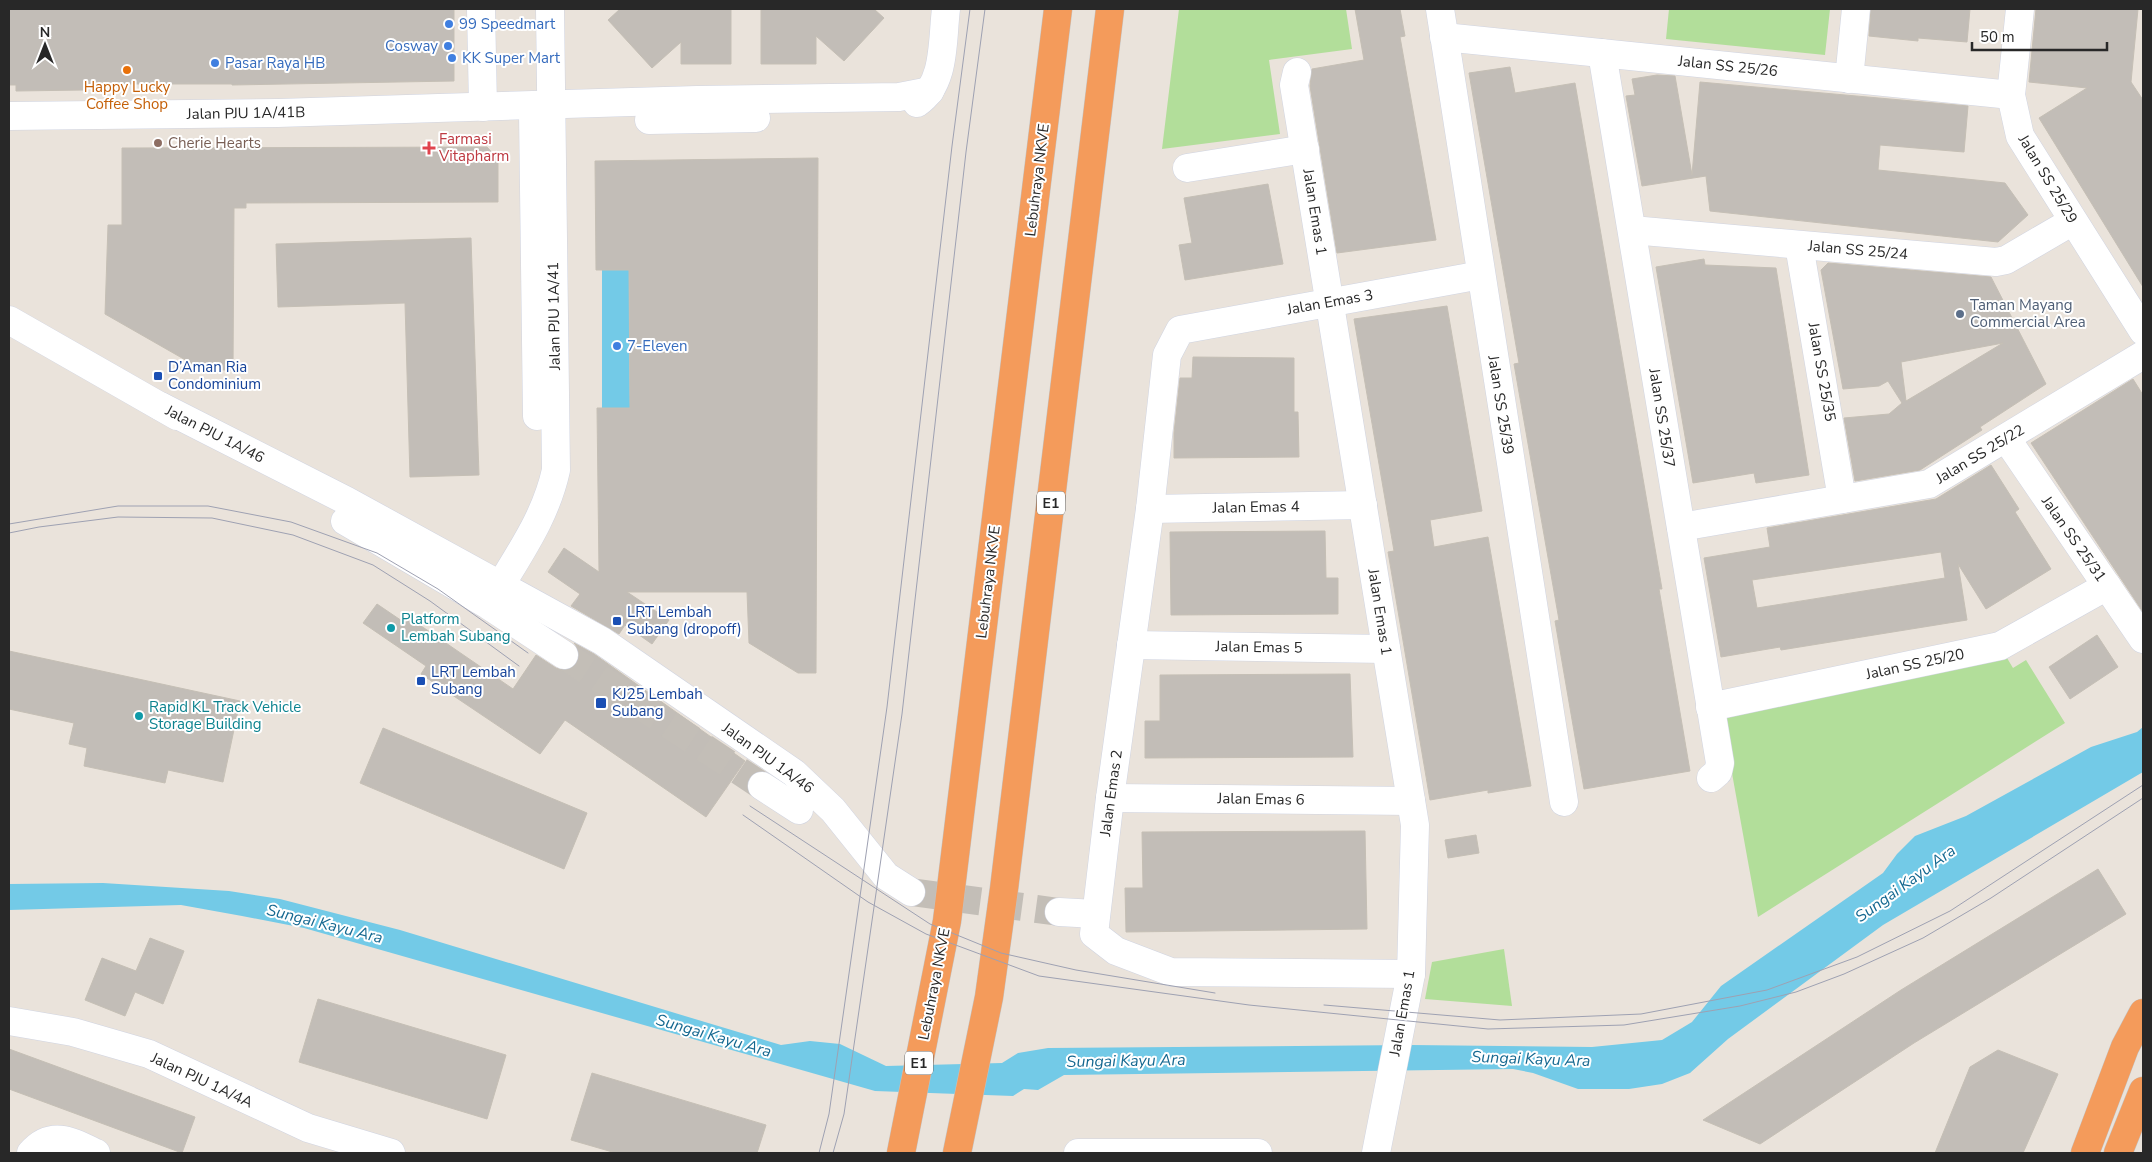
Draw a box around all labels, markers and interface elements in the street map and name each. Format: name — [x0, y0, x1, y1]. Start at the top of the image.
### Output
place label: 99 Speedmart — [459, 14, 556, 34]
marker: 99 Speedmart — [443, 18, 455, 30]
north arrow — [20, 20, 70, 70]
scale bar — [1972, 20, 2107, 52]
text: N — [40, 23, 50, 42]
text: 50 m — [1980, 27, 2015, 47]
place label: Cosway — [385, 36, 438, 56]
marker: Cosway — [442, 40, 454, 52]
place label: KK Super Mart — [462, 48, 561, 68]
street label: Jalan SS 25/26 — [1676, 51, 1779, 81]
marker: KK Super Mart — [446, 52, 458, 64]
place label: Pasar Raya HB — [225, 53, 325, 73]
marker: Pasar Raya HB — [209, 57, 221, 69]
marker: Happy Lucky Coffee Shop — [121, 64, 133, 76]
place label: Happy Lucky Coffee Shop — [84, 77, 171, 114]
street label: Jalan PJU 1A/41B — [186, 102, 305, 124]
street label: Lebuhraya NKVE — [1020, 122, 1054, 238]
place label: Farmasi Vitapharm — [438, 129, 509, 166]
street label: Jalan SS 25/29 — [2013, 130, 2082, 227]
place label: Cherie Hearts — [168, 133, 261, 153]
marker: Cherie Hearts — [152, 137, 164, 149]
marker: Farmasi Vitapharm — [423, 142, 435, 154]
street label: Jalan Emas 1 — [1298, 166, 1332, 257]
street label: Jalan SS 25/24 — [1806, 236, 1909, 264]
street label: Jalan PJU 1A/41 — [543, 262, 565, 371]
street label: Jalan Emas 3 — [1284, 285, 1375, 320]
place label: Taman Mayang Commercial Area — [1970, 295, 2086, 332]
marker: Taman Mayang Commercial Area — [1954, 308, 1966, 320]
street label: Jalan SS 25/35 — [1803, 320, 1841, 423]
place label: 7-Eleven — [627, 336, 687, 356]
marker: 7-Eleven — [611, 340, 623, 352]
street label: Jalan SS 25/39 — [1483, 353, 1519, 456]
place label: D’Aman Ria Condominium — [168, 357, 261, 394]
street label: Jalan SS 25/37 — [1644, 366, 1680, 469]
marker: D’Aman Ria Condominium — [152, 370, 164, 382]
street label: Jalan PJU 1A/46 — [161, 400, 268, 468]
street label: Jalan SS 25/22 — [1931, 420, 2028, 489]
street label: Jalan SS 25/31 — [2037, 491, 2111, 586]
road number: E1 — [1037, 492, 1065, 514]
street label: Jalan Emas 4 — [1211, 496, 1300, 518]
street label: Lebuhraya NKVE — [971, 524, 1005, 640]
street label: Jalan Emas 1 — [1363, 566, 1397, 657]
place label: LRT Lembah Subang (dropoff) — [627, 602, 742, 639]
place label: Platform Lembah Subang — [401, 609, 511, 646]
marker: LRT Lembah Subang (dropoff) — [611, 615, 623, 627]
marker: Platform Lembah Subang — [385, 622, 397, 634]
street label: Jalan Emas 5 — [1214, 636, 1303, 658]
street label: Jalan SS 25/20 — [1863, 644, 1966, 684]
place label: LRT Lembah Subang — [431, 662, 516, 699]
marker: LRT Lembah Subang — [415, 675, 427, 687]
place label: KJ25 Lembah Subang — [612, 684, 703, 721]
marker: KJ25 Lembah Subang — [594, 696, 608, 710]
place label: Rapid KL Track Vehicle Storage Building — [149, 697, 301, 734]
marker: Rapid KL Track Vehicle Storage Building — [133, 710, 145, 722]
street label: Jalan PJU 1A/46 — [717, 717, 818, 798]
street label: Jalan Emas 2 — [1095, 748, 1127, 839]
street label: Jalan Emas 6 — [1216, 788, 1305, 810]
water label: Sungai Kayu Ara — [1851, 840, 1960, 928]
water label: Sungai Kayu Ara — [264, 899, 385, 949]
street label: Lebuhraya NKVE — [913, 926, 955, 1042]
street label: Jalan Emas 1 — [1384, 968, 1419, 1059]
water label: Sungai Kayu Ara — [653, 1009, 774, 1063]
water label: Sungai Kayu Ara — [1471, 1046, 1591, 1072]
street label: Jalan PJU 1A/4A — [147, 1047, 256, 1112]
water label: Sungai Kayu Ara — [1066, 1049, 1186, 1073]
road number: E1 — [905, 1052, 933, 1074]

